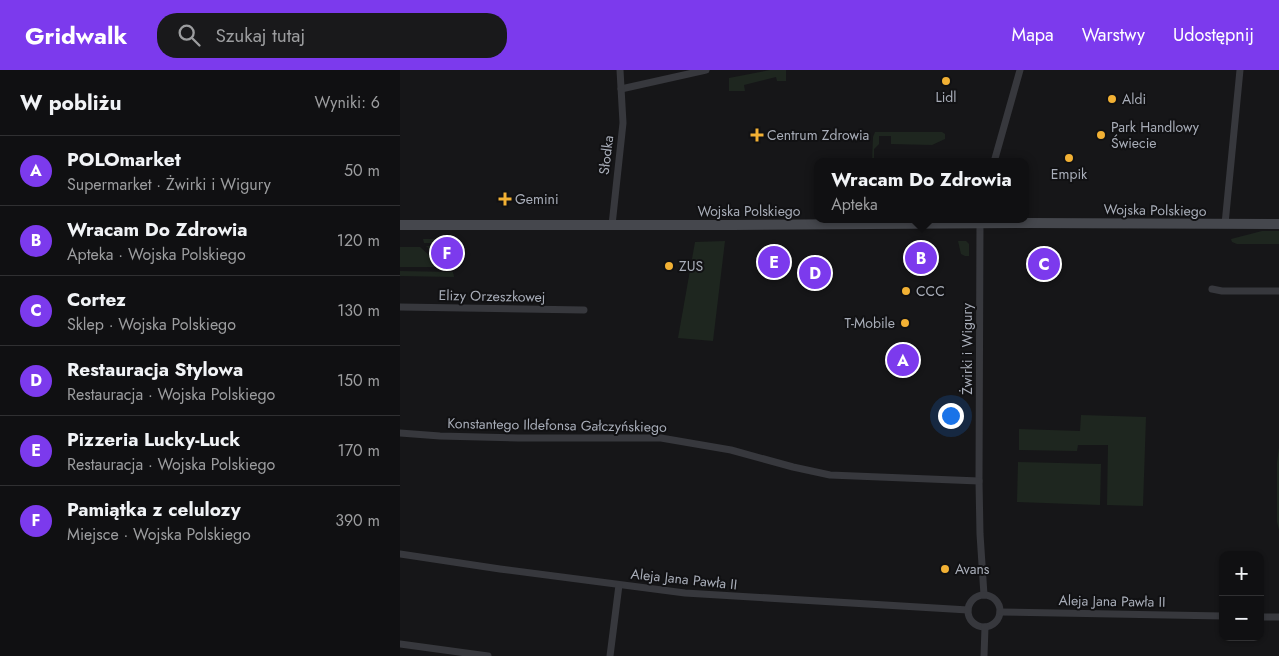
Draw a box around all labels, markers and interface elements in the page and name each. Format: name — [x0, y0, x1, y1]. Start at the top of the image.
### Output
search box — [157, 13, 507, 58]
text: Gridwalk — [25, 18, 127, 53]
icon: search — [175, 21, 203, 49]
text: Szukaj tutaj — [215, 22, 305, 49]
text: Mapa — [1012, 22, 1054, 48]
text: Warstwy — [1082, 22, 1145, 48]
text: Udostępnij — [1173, 22, 1254, 48]
marker: Lidl — [940, 75, 952, 87]
place label: Lidl — [935, 87, 957, 107]
text: W pobliżu — [20, 88, 121, 118]
place label: Aldi — [1122, 89, 1146, 109]
text: Wyniki: 6 — [315, 91, 380, 114]
marker: Aldi — [1106, 93, 1118, 105]
place label: Park Handlowy Świecie — [1111, 117, 1200, 153]
place label: Centrum Zdrowia — [767, 125, 869, 145]
marker: Centrum Zdrowia — [751, 129, 763, 141]
marker: Park Handlowy Świecie — [1095, 129, 1107, 141]
street label: Słodka — [594, 134, 618, 176]
text: POLOmarket — [67, 146, 181, 173]
marker: Empik — [1063, 152, 1075, 164]
popup — [814, 158, 1029, 223]
text: A — [30, 159, 42, 182]
text: 50 m — [344, 159, 380, 182]
place label: Empik — [1051, 164, 1088, 184]
text: Wracam Do Zdrowia — [831, 166, 1012, 193]
text: Supermarket · Żwirki i Wigury — [67, 173, 271, 196]
place label: Gemini — [515, 189, 559, 209]
marker: Gemini — [499, 193, 511, 205]
text: Apteka — [831, 193, 878, 216]
street label: Wojska Polskiego — [1103, 199, 1207, 221]
street label: Wojska Polskiego — [697, 201, 801, 221]
text: Wracam Do Zdrowia — [67, 216, 248, 243]
text: B — [31, 229, 41, 252]
text: 120 m — [337, 229, 380, 252]
pin: F — [431, 234, 463, 272]
pin: B — [905, 239, 937, 277]
text: Apteka · Wojska Polskiego — [67, 243, 246, 266]
pin: E — [758, 243, 790, 281]
pin: C — [1028, 245, 1060, 283]
pin: D — [799, 254, 831, 292]
place label: ZUS — [679, 256, 703, 276]
marker: ZUS — [663, 260, 675, 272]
place label: CCC — [916, 281, 945, 301]
street label: Elizy Orzeszkowej — [438, 285, 546, 307]
marker: CCC — [900, 285, 912, 297]
text: Cortez — [67, 286, 126, 313]
text: C — [30, 299, 42, 322]
text: 130 m — [337, 299, 380, 322]
street label: Żwirki i Wigury — [957, 302, 977, 395]
text: Sklep · Wojska Polskiego — [67, 313, 236, 336]
place label: T-Mobile — [845, 313, 895, 333]
marker: T-Mobile — [899, 317, 911, 329]
pin: A — [887, 341, 919, 379]
text: Restauracja Stylowa — [67, 356, 243, 383]
text: D — [30, 369, 42, 392]
text: 150 m — [337, 369, 380, 392]
text: Restauracja · Wojska Polskiego — [67, 383, 275, 406]
your location — [938, 403, 964, 429]
street label: Konstantego Ildefonsa Gałczyńskiego — [447, 413, 667, 437]
text: Pizzeria Lucky-Luck — [67, 426, 240, 453]
text: E — [31, 439, 41, 462]
text: 170 m — [338, 439, 380, 462]
text: Restauracja · Wojska Polskiego — [67, 453, 275, 476]
text: Pamiątka z celulozy — [67, 496, 241, 523]
text: F — [32, 509, 40, 532]
text: 390 m — [335, 509, 380, 532]
text: Miejsce · Wojska Polskiego — [67, 523, 251, 546]
map controls — [1219, 551, 1264, 641]
button: + — [1219, 551, 1264, 596]
place label: Avans — [955, 559, 990, 579]
street label: Aleja Jana Pawła II — [630, 563, 738, 595]
marker: Avans — [939, 563, 951, 575]
street label: Aleja Jana Pawła II — [1058, 590, 1166, 612]
button: − — [1219, 596, 1264, 641]

